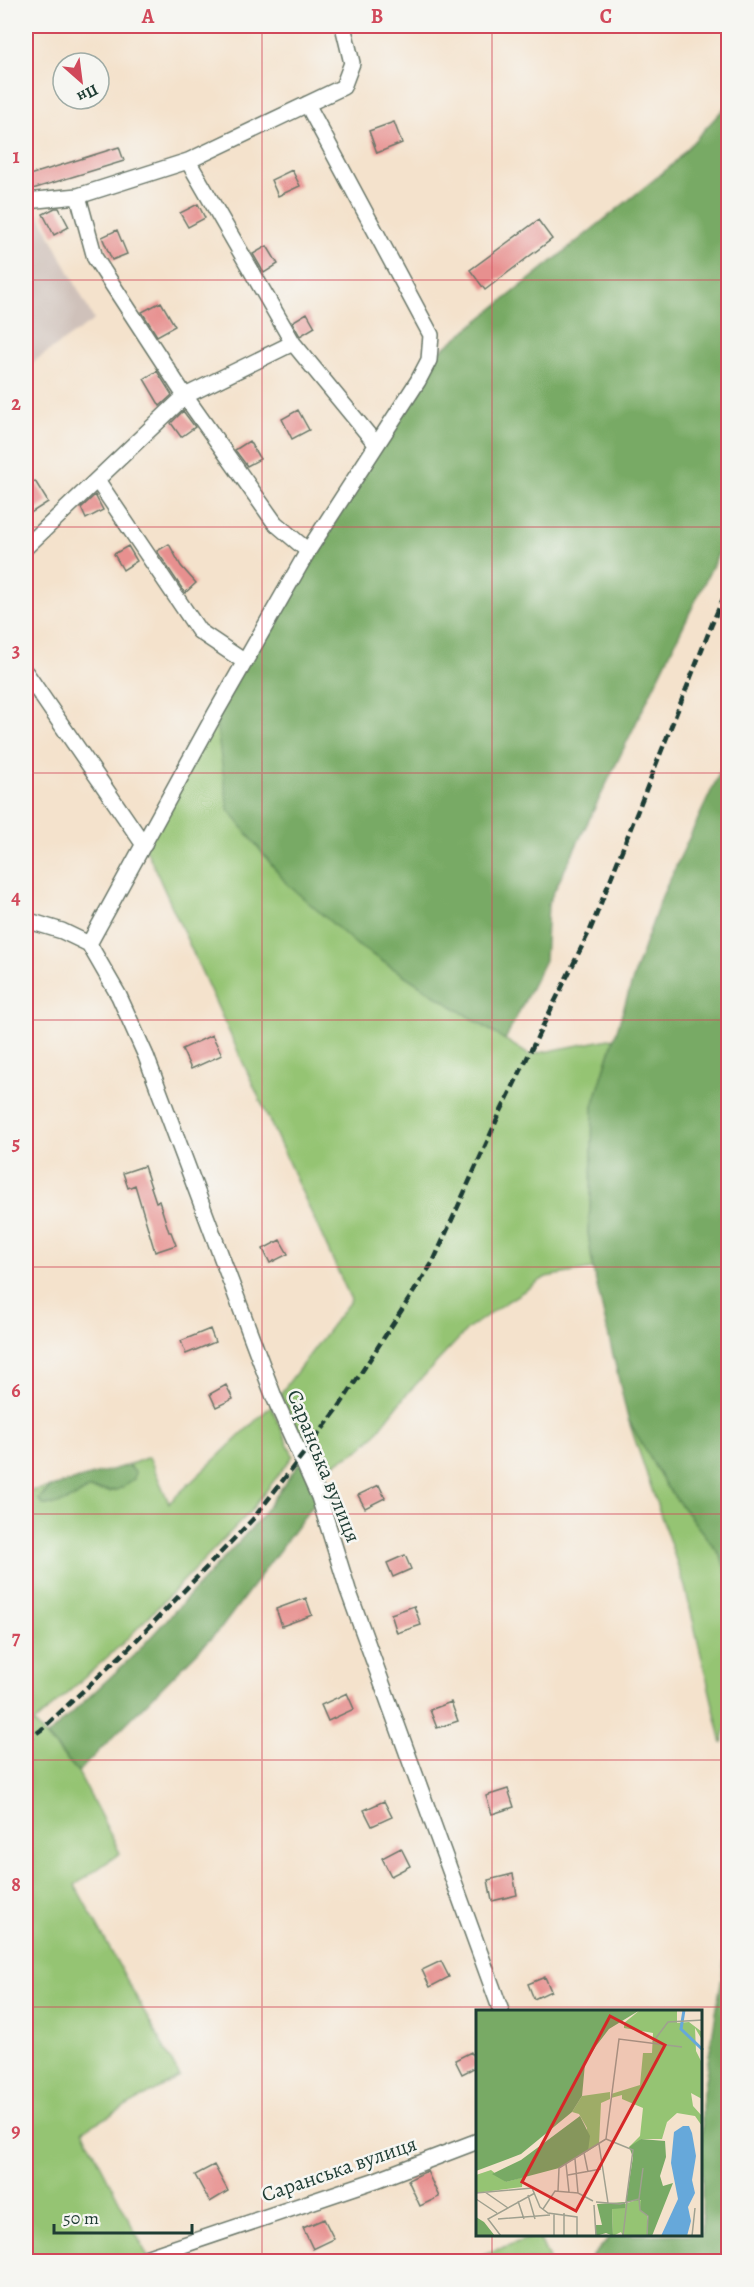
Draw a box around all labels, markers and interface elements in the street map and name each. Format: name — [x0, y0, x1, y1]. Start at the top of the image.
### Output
text: A — [141, 3, 155, 30]
text: B — [371, 3, 383, 30]
text: C — [600, 3, 612, 30]
north arrow — [51, 51, 111, 111]
text: Пн — [73, 79, 102, 108]
text: 1 — [12, 143, 20, 170]
text: 2 — [11, 390, 21, 417]
text: 3 — [12, 637, 20, 664]
text: 4 — [11, 884, 21, 911]
text: 5 — [12, 1130, 20, 1157]
text: 6 — [11, 1377, 21, 1404]
street label: Саранська вулиця — [281, 1385, 367, 1547]
text: 7 — [12, 1624, 21, 1651]
text: 8 — [11, 1871, 21, 1898]
inset map — [476, 2010, 703, 2236]
text: 9 — [11, 2117, 21, 2144]
street label: Саранська вулиця — [258, 2129, 420, 2209]
scale bar — [54, 2197, 192, 2235]
text: 50 m — [63, 2206, 99, 2230]

